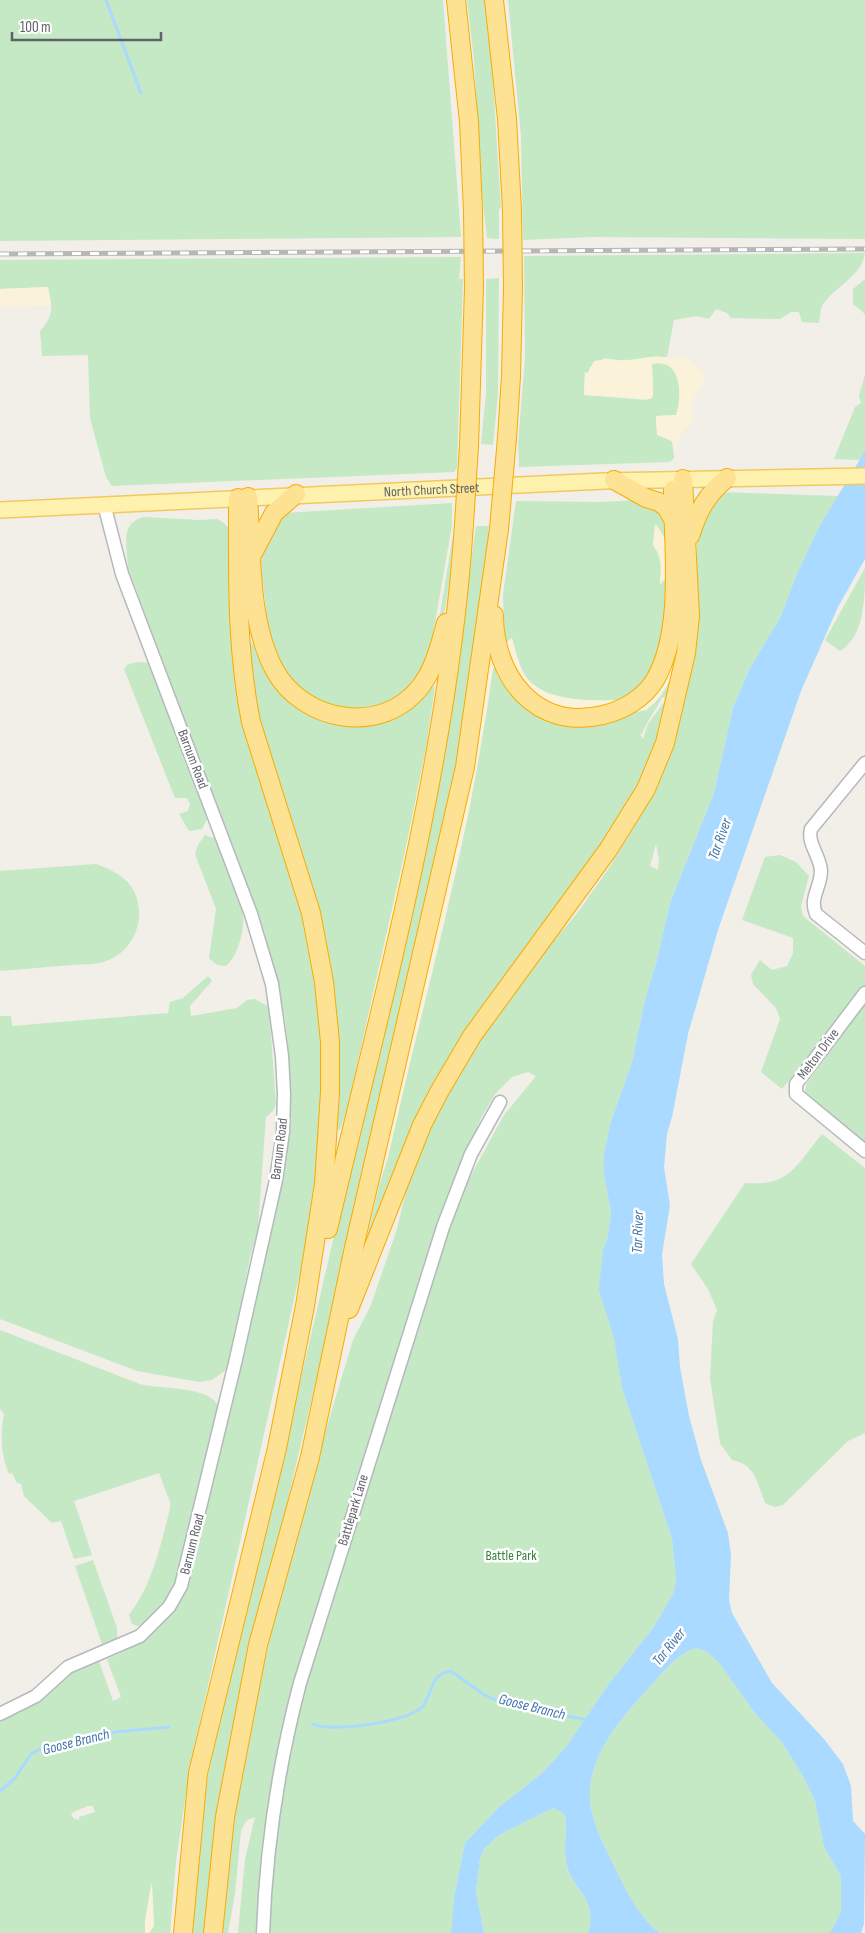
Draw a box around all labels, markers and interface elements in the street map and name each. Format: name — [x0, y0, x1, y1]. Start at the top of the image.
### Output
scale bar — [12, 10, 161, 42]
text: 100 m — [20, 18, 51, 37]
street label: North Church Street — [383, 479, 480, 500]
street label: Barnum Road — [174, 727, 212, 791]
water label: Tar River — [704, 815, 737, 862]
street label: Melton Drive — [793, 1025, 843, 1083]
street label: Barnum Road — [267, 1117, 291, 1181]
water label: Tar River — [628, 1210, 648, 1254]
street label: Battlepark Lane — [334, 1472, 372, 1548]
street label: Barnum Road — [176, 1512, 208, 1576]
park label: Battle Park — [485, 1547, 537, 1564]
water label: Tar River — [648, 1624, 690, 1670]
water label: Goose Branch — [497, 1690, 567, 1724]
water label: Goose Branch — [41, 1725, 111, 1759]

